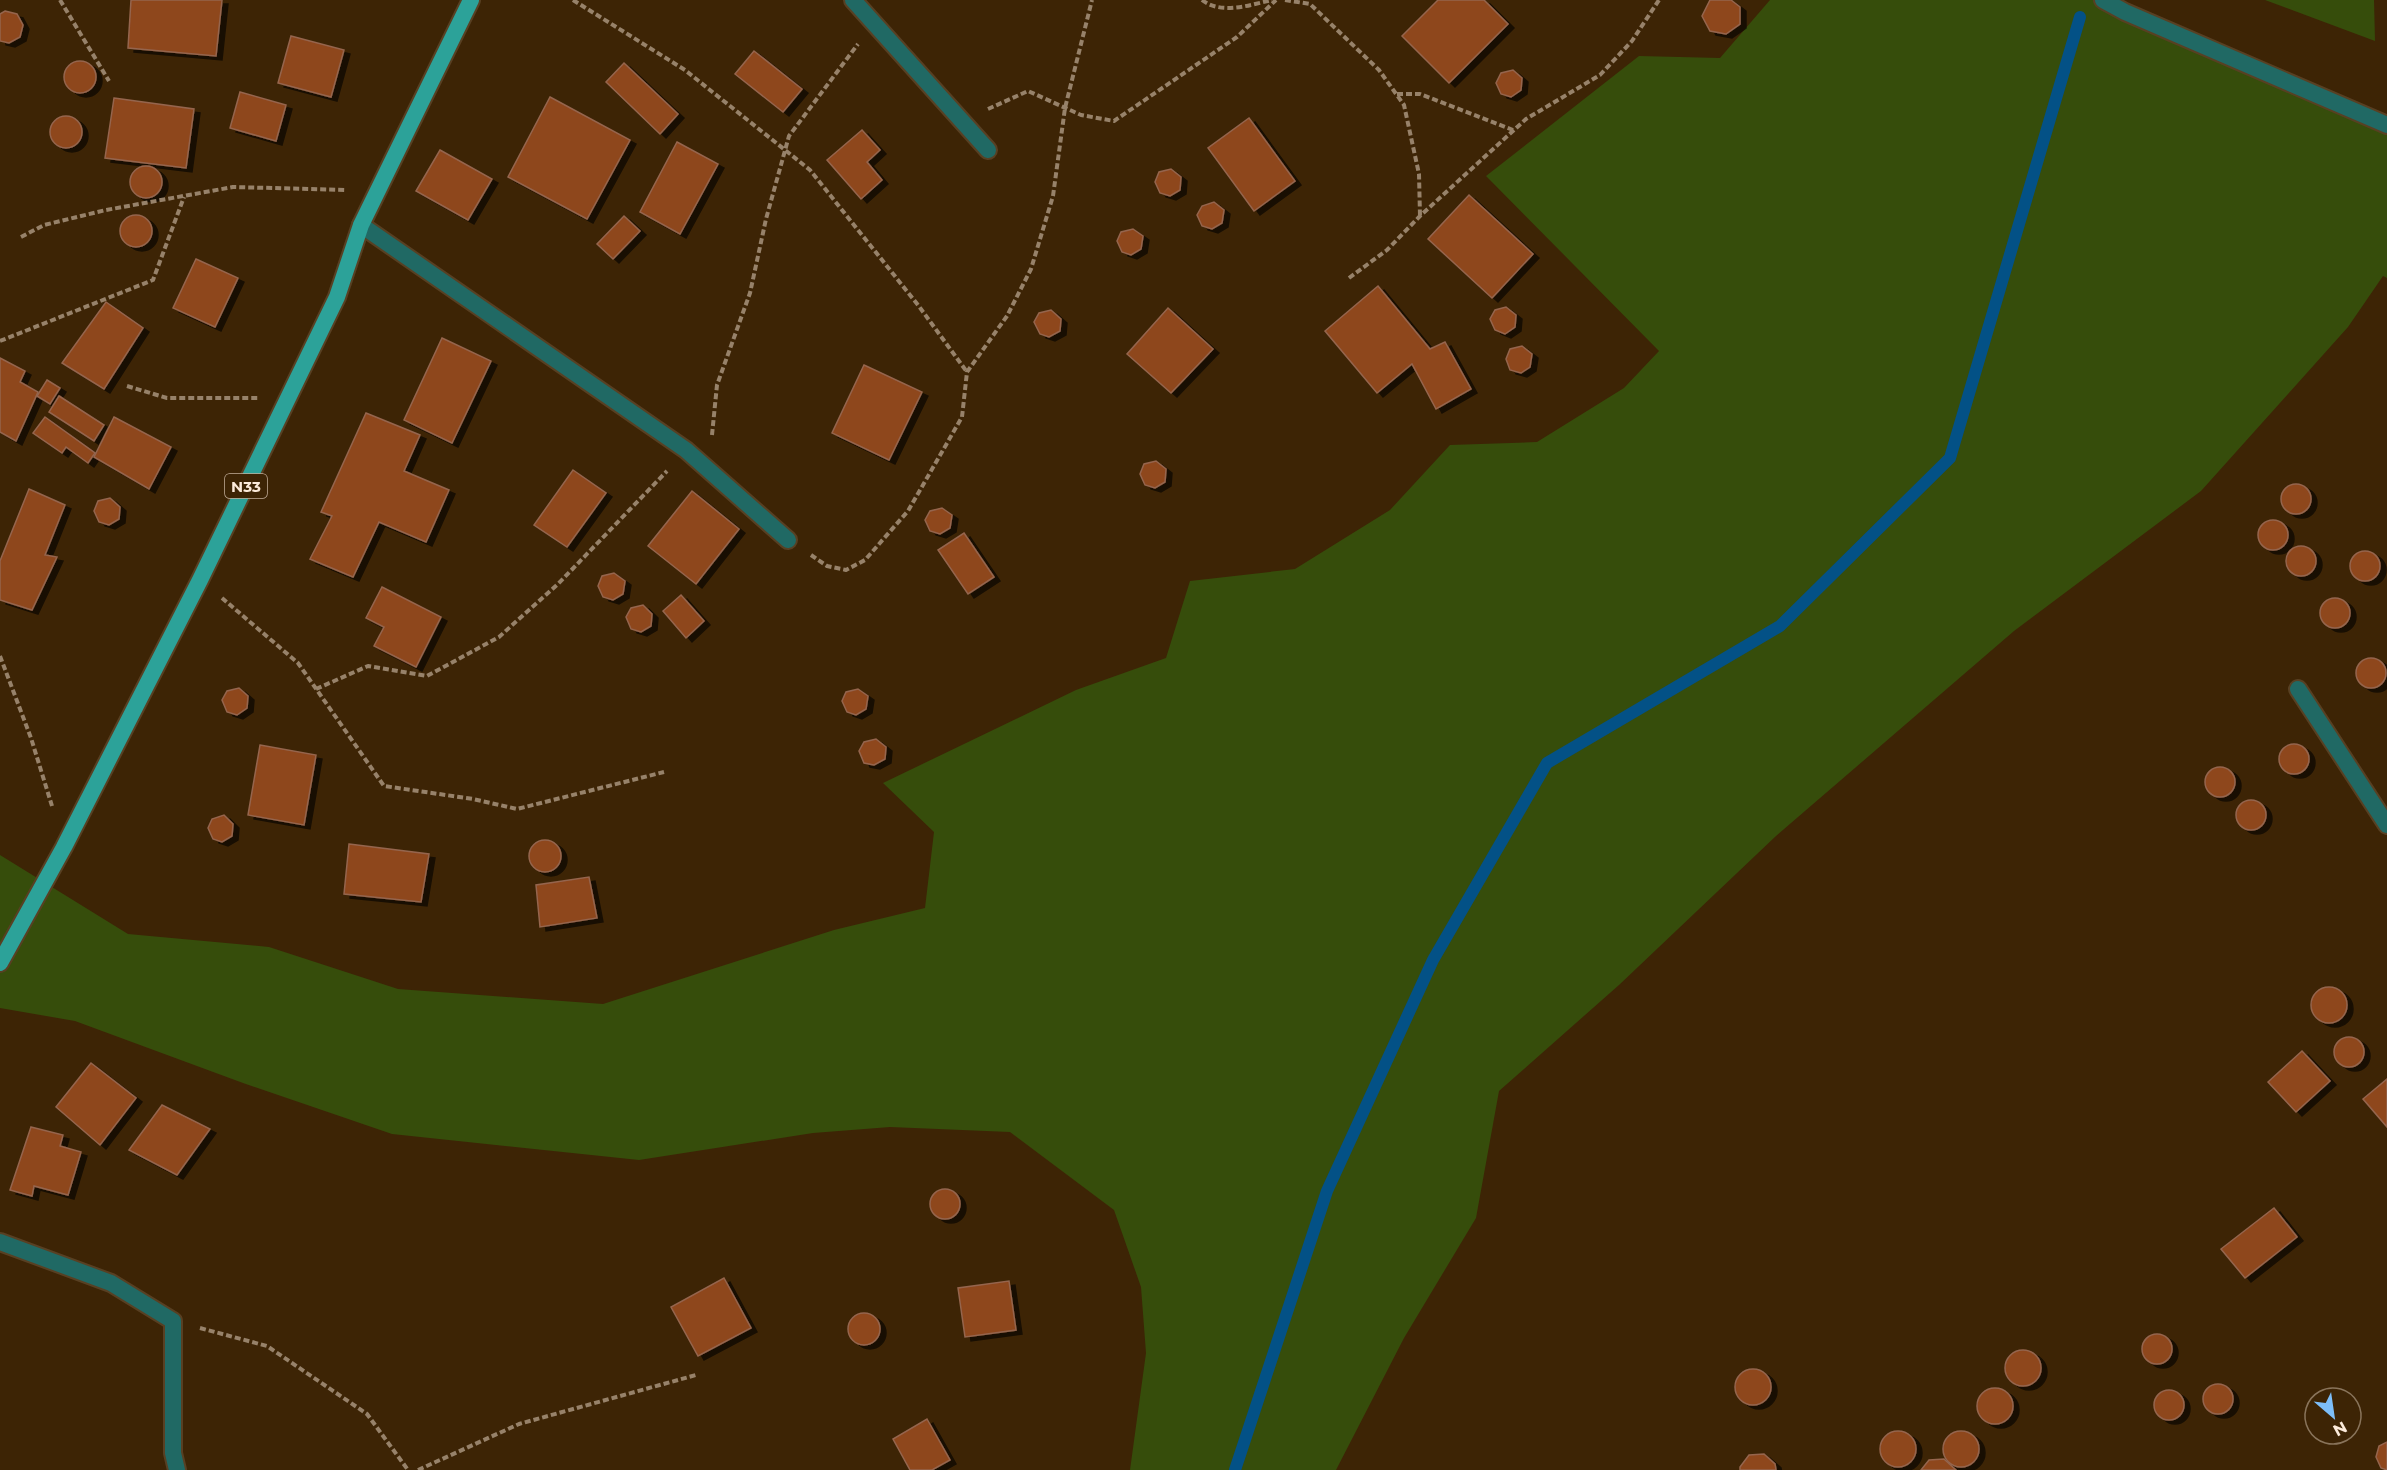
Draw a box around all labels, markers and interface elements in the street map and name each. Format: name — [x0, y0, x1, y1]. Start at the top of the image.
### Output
road number: N33 — [225, 474, 267, 498]
north arrow — [2303, 1386, 2363, 1446]
text: N — [2330, 1417, 2350, 1440]

